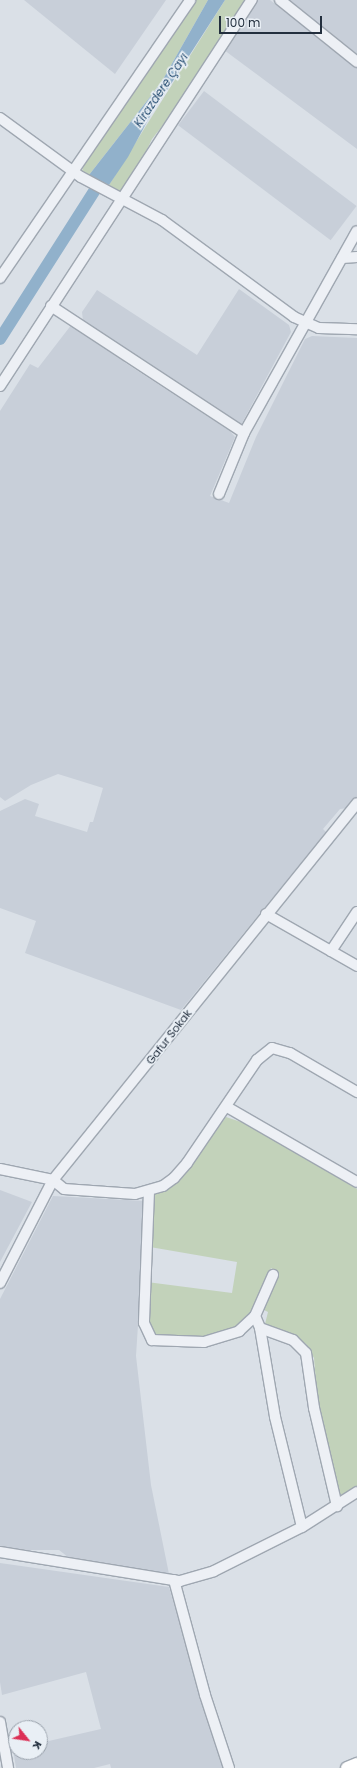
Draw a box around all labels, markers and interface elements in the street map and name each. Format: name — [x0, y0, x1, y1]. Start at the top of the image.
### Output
scale bar — [221, 8, 324, 34]
text: 100 m — [226, 14, 260, 31]
water label: Kirazdere Çayı — [131, 50, 191, 130]
street label: Gafur Sokak — [143, 1007, 195, 1067]
north arrow — [8, 1720, 48, 1760]
text: K — [29, 1738, 46, 1753]

